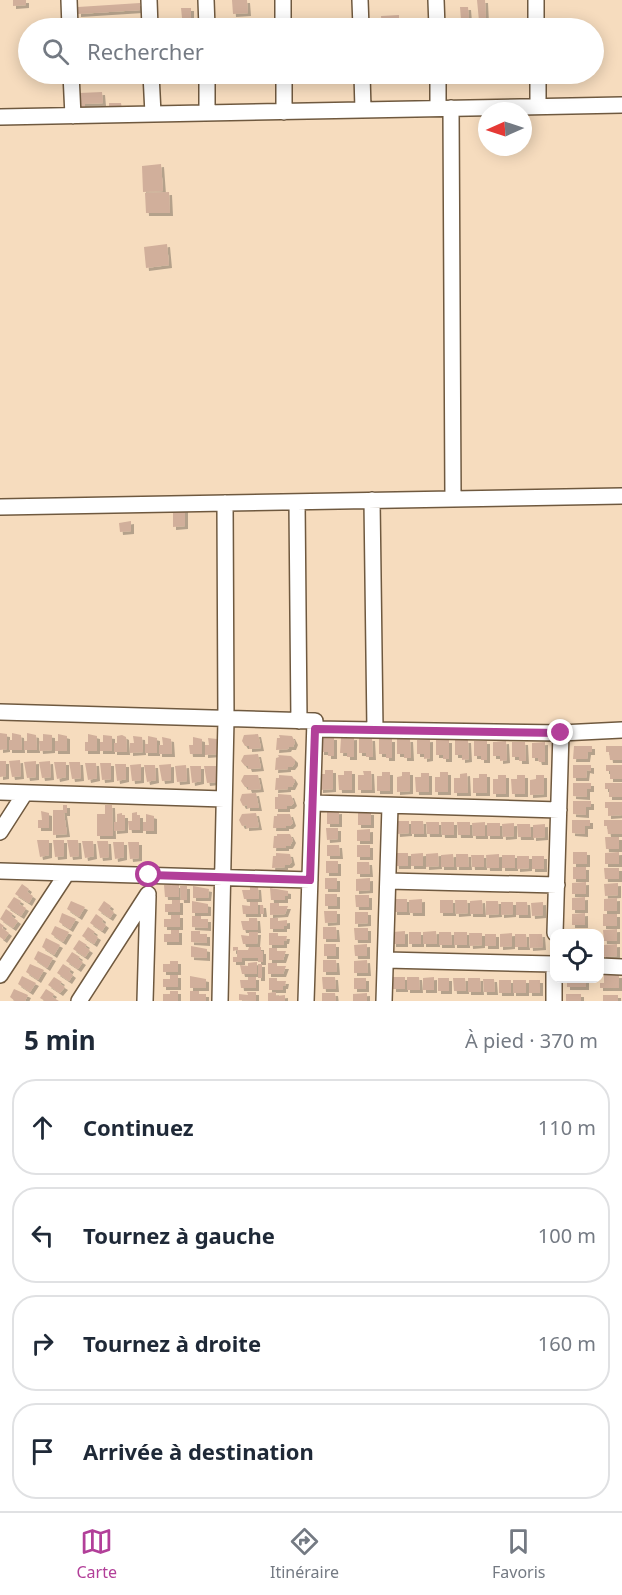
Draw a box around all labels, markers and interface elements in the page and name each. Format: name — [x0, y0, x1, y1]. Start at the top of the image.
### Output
search box — [18, 18, 604, 84]
icon: search — [39, 35, 72, 68]
text: Rechercher — [87, 36, 204, 66]
north arrow — [478, 102, 532, 156]
route end — [547, 719, 573, 745]
route start — [135, 861, 161, 887]
map controls — [550, 929, 604, 983]
button: locate — [550, 929, 604, 983]
text: 5 min — [24, 1022, 96, 1058]
text: À pied · 370 m — [465, 1027, 598, 1054]
icon: ahead — [26, 1111, 59, 1144]
text: Continuez — [83, 1112, 194, 1142]
text: 110 m — [538, 1114, 596, 1141]
icon: left — [26, 1219, 59, 1252]
text: Tournez à gauche — [83, 1220, 275, 1250]
text: 100 m — [538, 1222, 596, 1249]
icon: right — [26, 1327, 59, 1360]
text: Tournez à droite — [83, 1328, 261, 1358]
text: 160 m — [538, 1330, 596, 1357]
icon: arrive — [26, 1435, 59, 1468]
text: Arrivée à destination — [83, 1436, 314, 1466]
tab: Carte — [77, 1525, 117, 1583]
tab: Itinéraire — [270, 1525, 339, 1583]
tab: Favoris — [492, 1525, 545, 1583]

